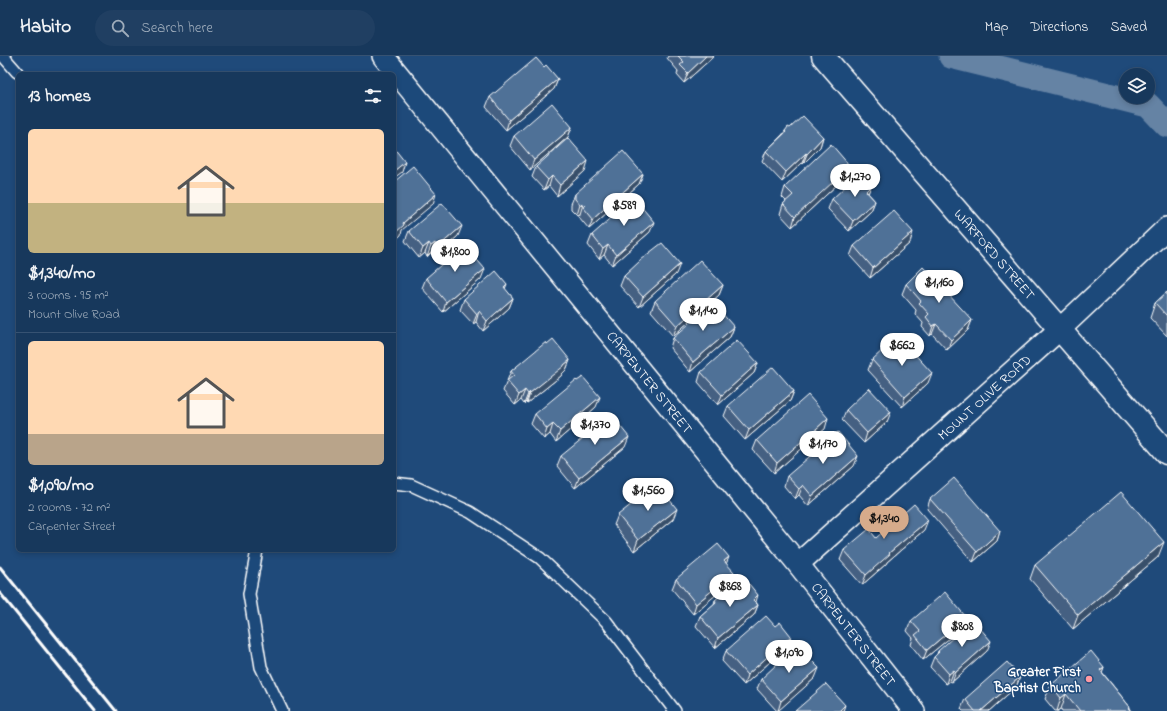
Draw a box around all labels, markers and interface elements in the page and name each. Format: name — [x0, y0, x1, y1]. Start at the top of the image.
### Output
search box — [95, 10, 375, 46]
text: Habito — [20, 14, 71, 41]
icon: search — [109, 17, 131, 39]
text: Search here — [141, 17, 213, 39]
text: Map — [985, 17, 1008, 38]
text: Directions — [1030, 17, 1088, 38]
text: Saved — [1110, 17, 1147, 38]
map controls — [1119, 68, 1155, 104]
button: layers — [1119, 68, 1155, 104]
text: 13 homes — [28, 84, 91, 109]
icon: filters — [362, 85, 384, 107]
icon: home — [170, 155, 242, 227]
pin: $1,270 — [822, 164, 888, 198]
text: $1,270 — [839, 167, 871, 186]
pin: $589 — [600, 193, 648, 227]
text: $589 — [612, 196, 636, 215]
street label: WARFORD STREET — [948, 205, 1039, 305]
pin: $1,800 — [422, 239, 488, 273]
text: $1,800 — [440, 242, 470, 261]
text: $1,340/mo — [28, 261, 95, 286]
pin: $1,160 — [906, 270, 972, 304]
text: $1,160 — [924, 273, 954, 292]
text: 3 rooms · 95 m² — [28, 286, 109, 305]
pin: $1,140 — [670, 298, 736, 332]
text: $1,140 — [688, 301, 718, 320]
text: Mount Olive Road — [28, 305, 120, 324]
street label: CARPENTER STREET — [601, 327, 697, 439]
pin: $662 — [878, 333, 926, 367]
text: $662 — [889, 336, 915, 355]
street label: MOUNT OLIVE ROAD — [933, 350, 1037, 446]
icon: home — [170, 367, 242, 439]
pin: $1,370 — [562, 412, 628, 446]
text: $1,370 — [580, 415, 610, 434]
pin: $1,170 — [790, 431, 856, 465]
text: $1,170 — [808, 434, 838, 453]
text: $1,090/mo — [28, 473, 94, 498]
pin: $1,560 — [615, 478, 681, 512]
text: $1,560 — [631, 481, 665, 500]
text: 2 rooms · 72 m² — [28, 498, 110, 517]
pin: $1,340 — [851, 506, 917, 540]
text: $1,340 — [869, 509, 899, 528]
text: Carpenter Street — [28, 517, 116, 536]
pin: $868 — [706, 574, 754, 608]
text: $868 — [718, 577, 742, 596]
street label: CARPENTER STREET — [806, 579, 900, 691]
pin: $808 — [938, 614, 986, 648]
text: $808 — [950, 617, 974, 636]
pin: $1,090 — [756, 640, 822, 674]
text: $1,090 — [774, 643, 804, 662]
place label: Greater First Baptist Church — [993, 662, 1081, 699]
marker: Greater First Baptist Church — [1084, 674, 1094, 684]

